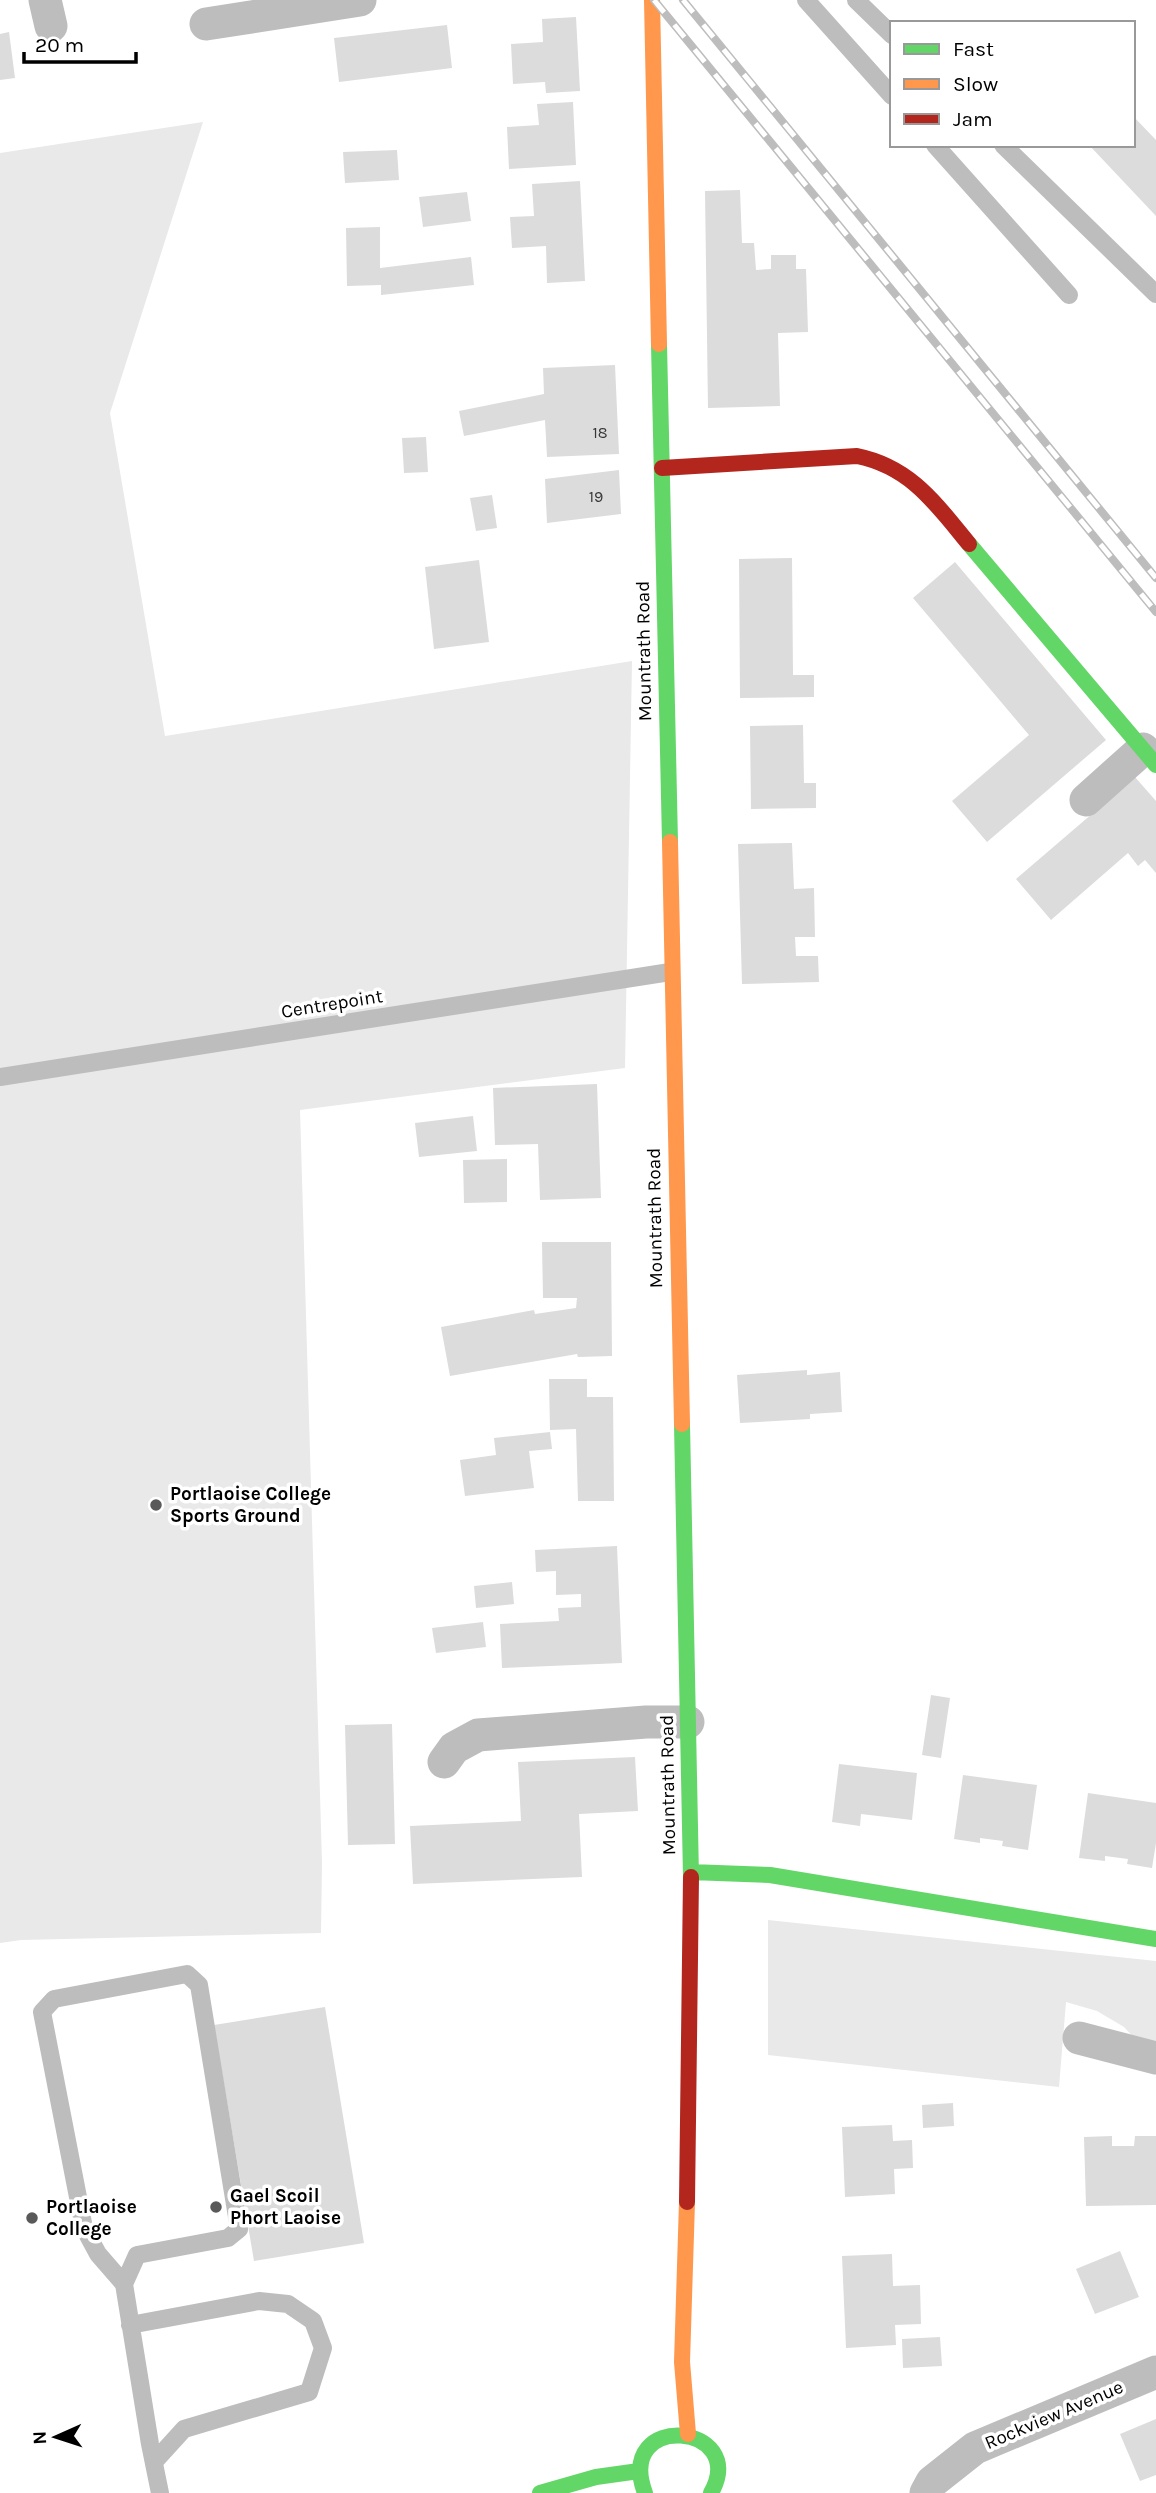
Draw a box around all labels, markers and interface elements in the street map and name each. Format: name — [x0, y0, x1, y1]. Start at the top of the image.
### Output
scale bar — [24, 21, 136, 65]
legend — [890, 21, 1135, 147]
text: 20 m — [35, 33, 84, 57]
text: Fast — [953, 37, 994, 61]
text: Slow — [953, 72, 998, 96]
text: Jam — [953, 107, 993, 131]
house number: 18 — [592, 423, 608, 442]
house number: 19 — [589, 487, 603, 506]
street label: Mountrath Road — [632, 580, 656, 722]
street label: Centrepoint — [280, 985, 384, 1023]
street label: Mountrath Road — [643, 1147, 667, 1289]
place label: Portlaoise College Sports Ground — [170, 1483, 331, 1527]
marker: Portlaoise College Sports Ground — [148, 1497, 164, 1513]
street label: Mountrath Road — [656, 1714, 680, 1856]
place label: Gael Scoil Phort Laoise — [230, 2185, 341, 2229]
place label: Portlaoise College — [46, 2196, 137, 2240]
marker: Gael Scoil Phort Laoise — [208, 2199, 224, 2215]
marker: Portlaoise College — [24, 2210, 40, 2226]
street label: Rockview Avenue — [981, 2376, 1127, 2454]
north arrow — [21, 2402, 91, 2472]
text: N — [29, 2430, 51, 2445]

